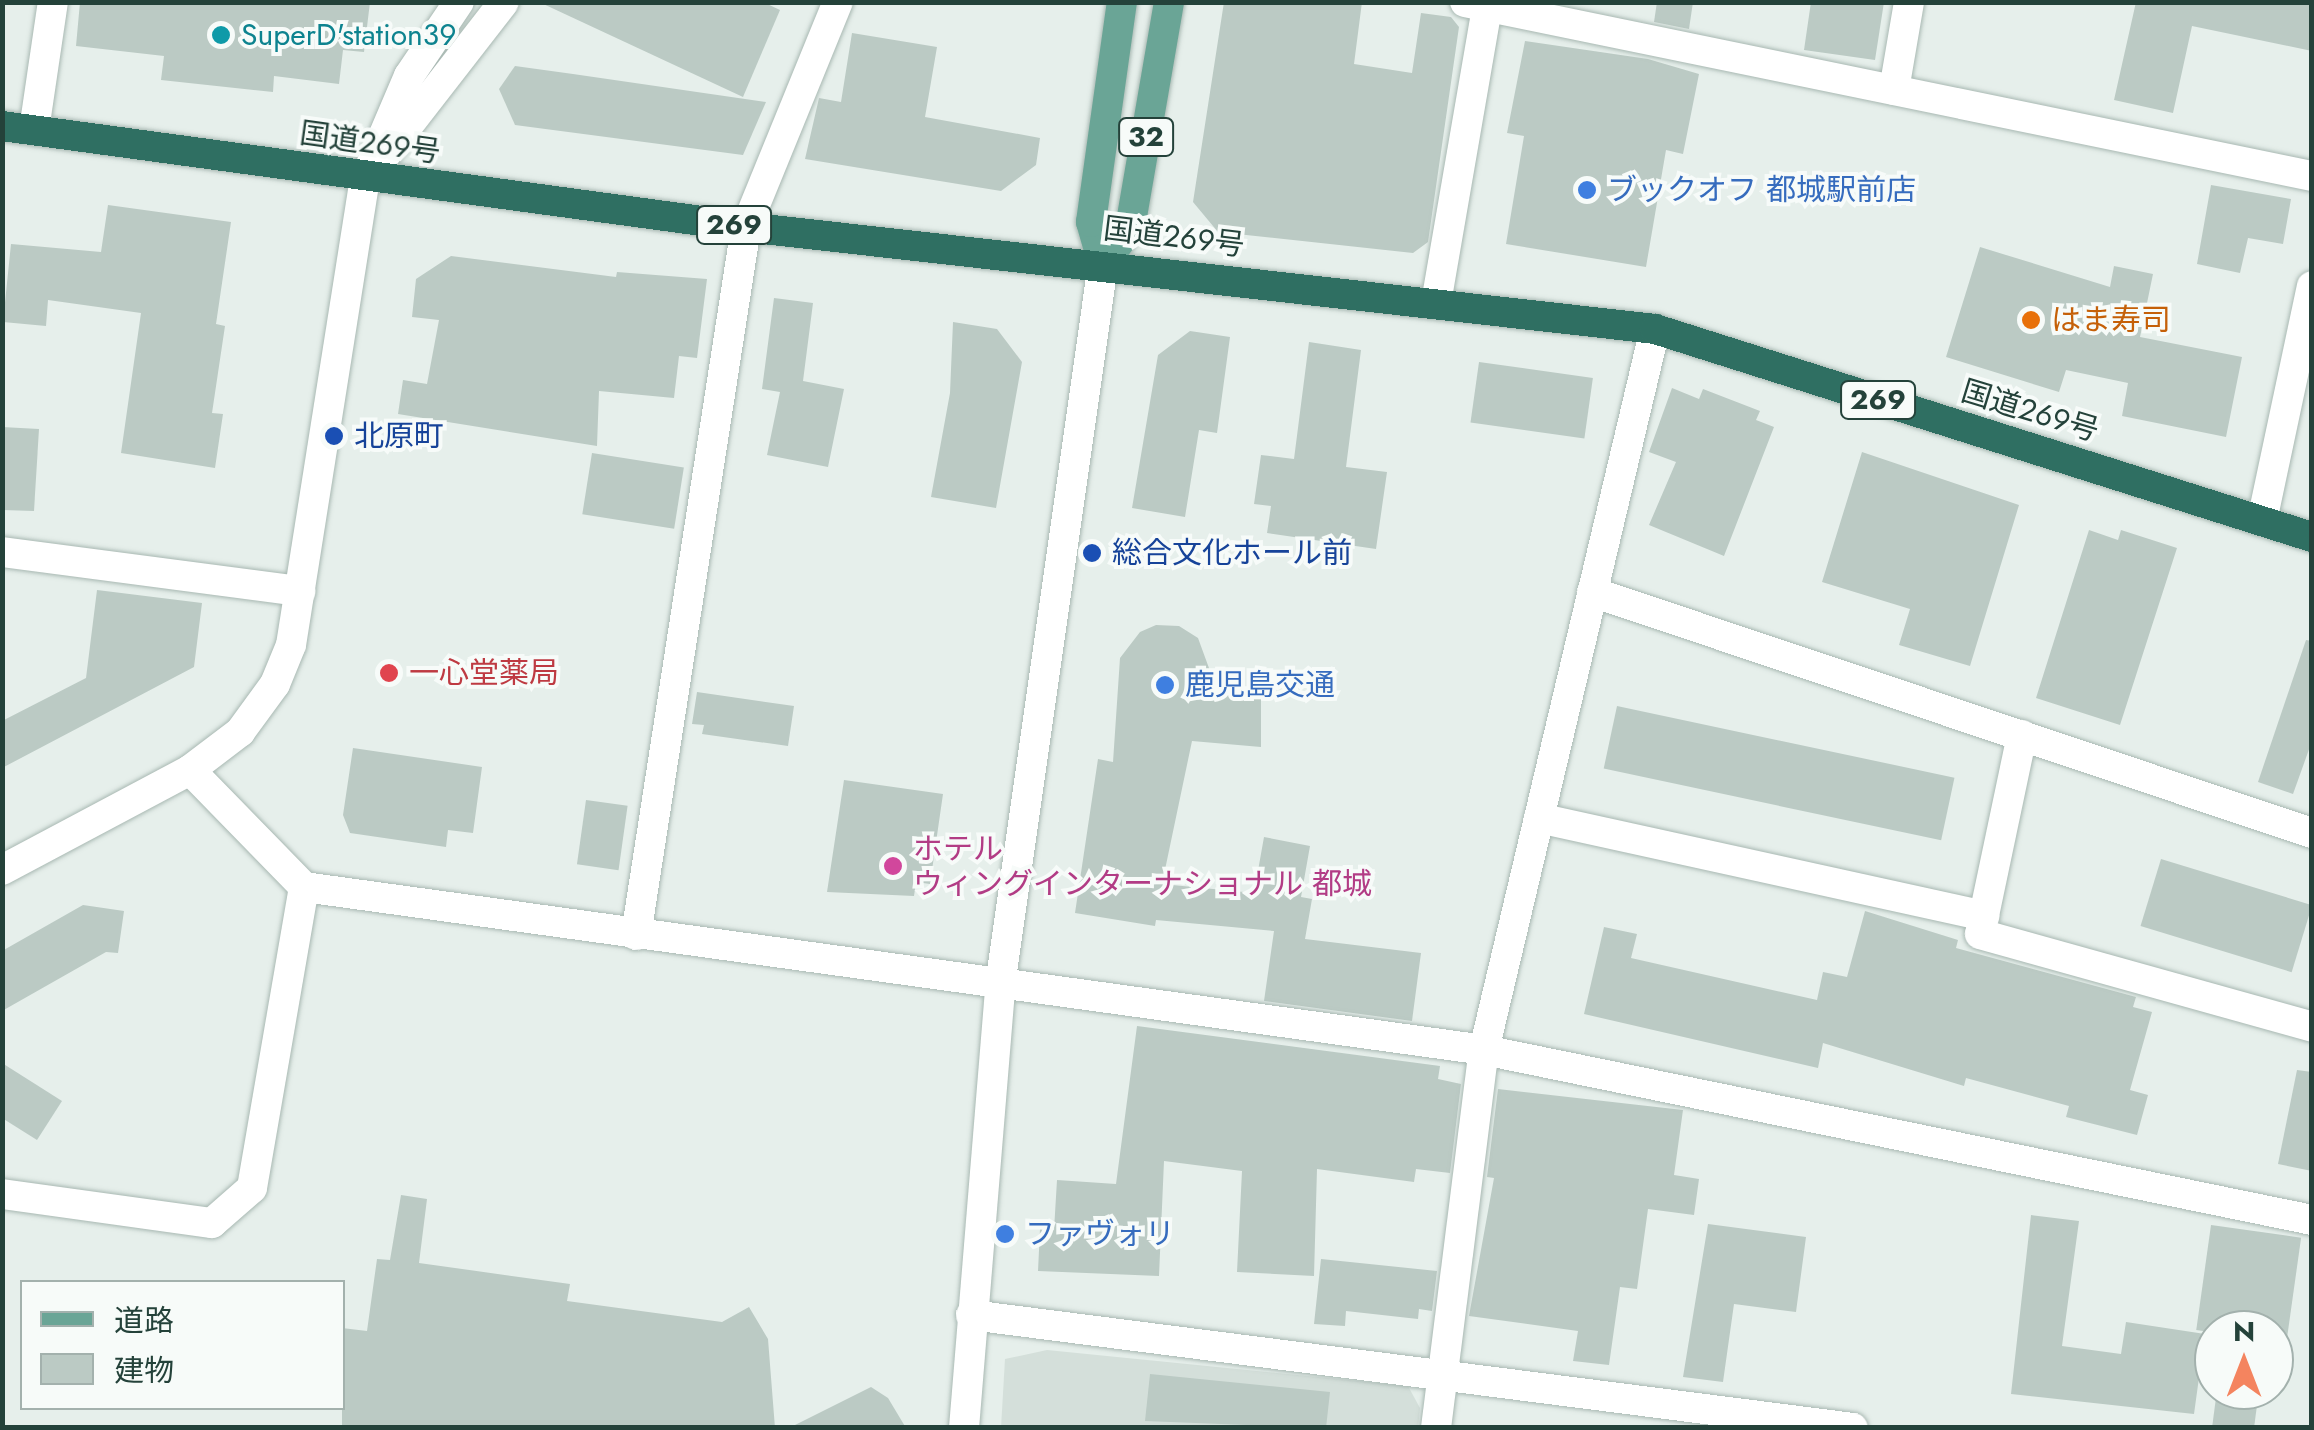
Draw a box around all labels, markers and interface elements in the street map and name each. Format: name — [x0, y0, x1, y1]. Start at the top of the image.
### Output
place label: SuperD'station39 — [241, 17, 456, 53]
marker: SuperD'station39 — [210, 24, 232, 46]
road number: 32 — [1116, 114, 1176, 160]
street label: 国道269号 — [297, 115, 443, 171]
place label: ブックオフ 都城駅前店 — [1607, 172, 1916, 208]
marker: ブックオフ 都城駅前店 — [1576, 179, 1598, 201]
road number: 269 — [694, 202, 774, 248]
street label: 国道269号 — [1102, 211, 1246, 263]
place label: はま寿司 — [2051, 302, 2171, 338]
marker: はま寿司 — [2020, 309, 2042, 331]
street label: 国道269号 — [1957, 373, 2103, 449]
road number: 269 — [1838, 377, 1918, 423]
place label: 北原町 — [354, 418, 444, 454]
marker: 北原町 — [323, 425, 345, 447]
place label: 総合文化ホール前 — [1112, 535, 1352, 571]
marker: 総合文化ホール前 — [1081, 542, 1103, 564]
place label: 一心堂薬局 — [409, 655, 559, 691]
marker: 一心堂薬局 — [378, 662, 400, 684]
place label: 鹿児島交通 — [1185, 667, 1335, 703]
marker: 鹿児島交通 — [1154, 674, 1176, 696]
place label: ホテル ウィングインターナショナル 都城 — [913, 831, 1372, 902]
marker: ホテル ウィングインターナショナル 都城 — [882, 855, 904, 877]
place label: ファヴォリ — [1025, 1216, 1175, 1252]
marker: ファヴォリ — [994, 1223, 1016, 1245]
legend — [20, 1280, 345, 1410]
text: 道路 — [114, 1299, 174, 1342]
north arrow — [2194, 1310, 2294, 1410]
text: N — [2233, 1311, 2255, 1352]
text: 建物 — [114, 1349, 174, 1392]

